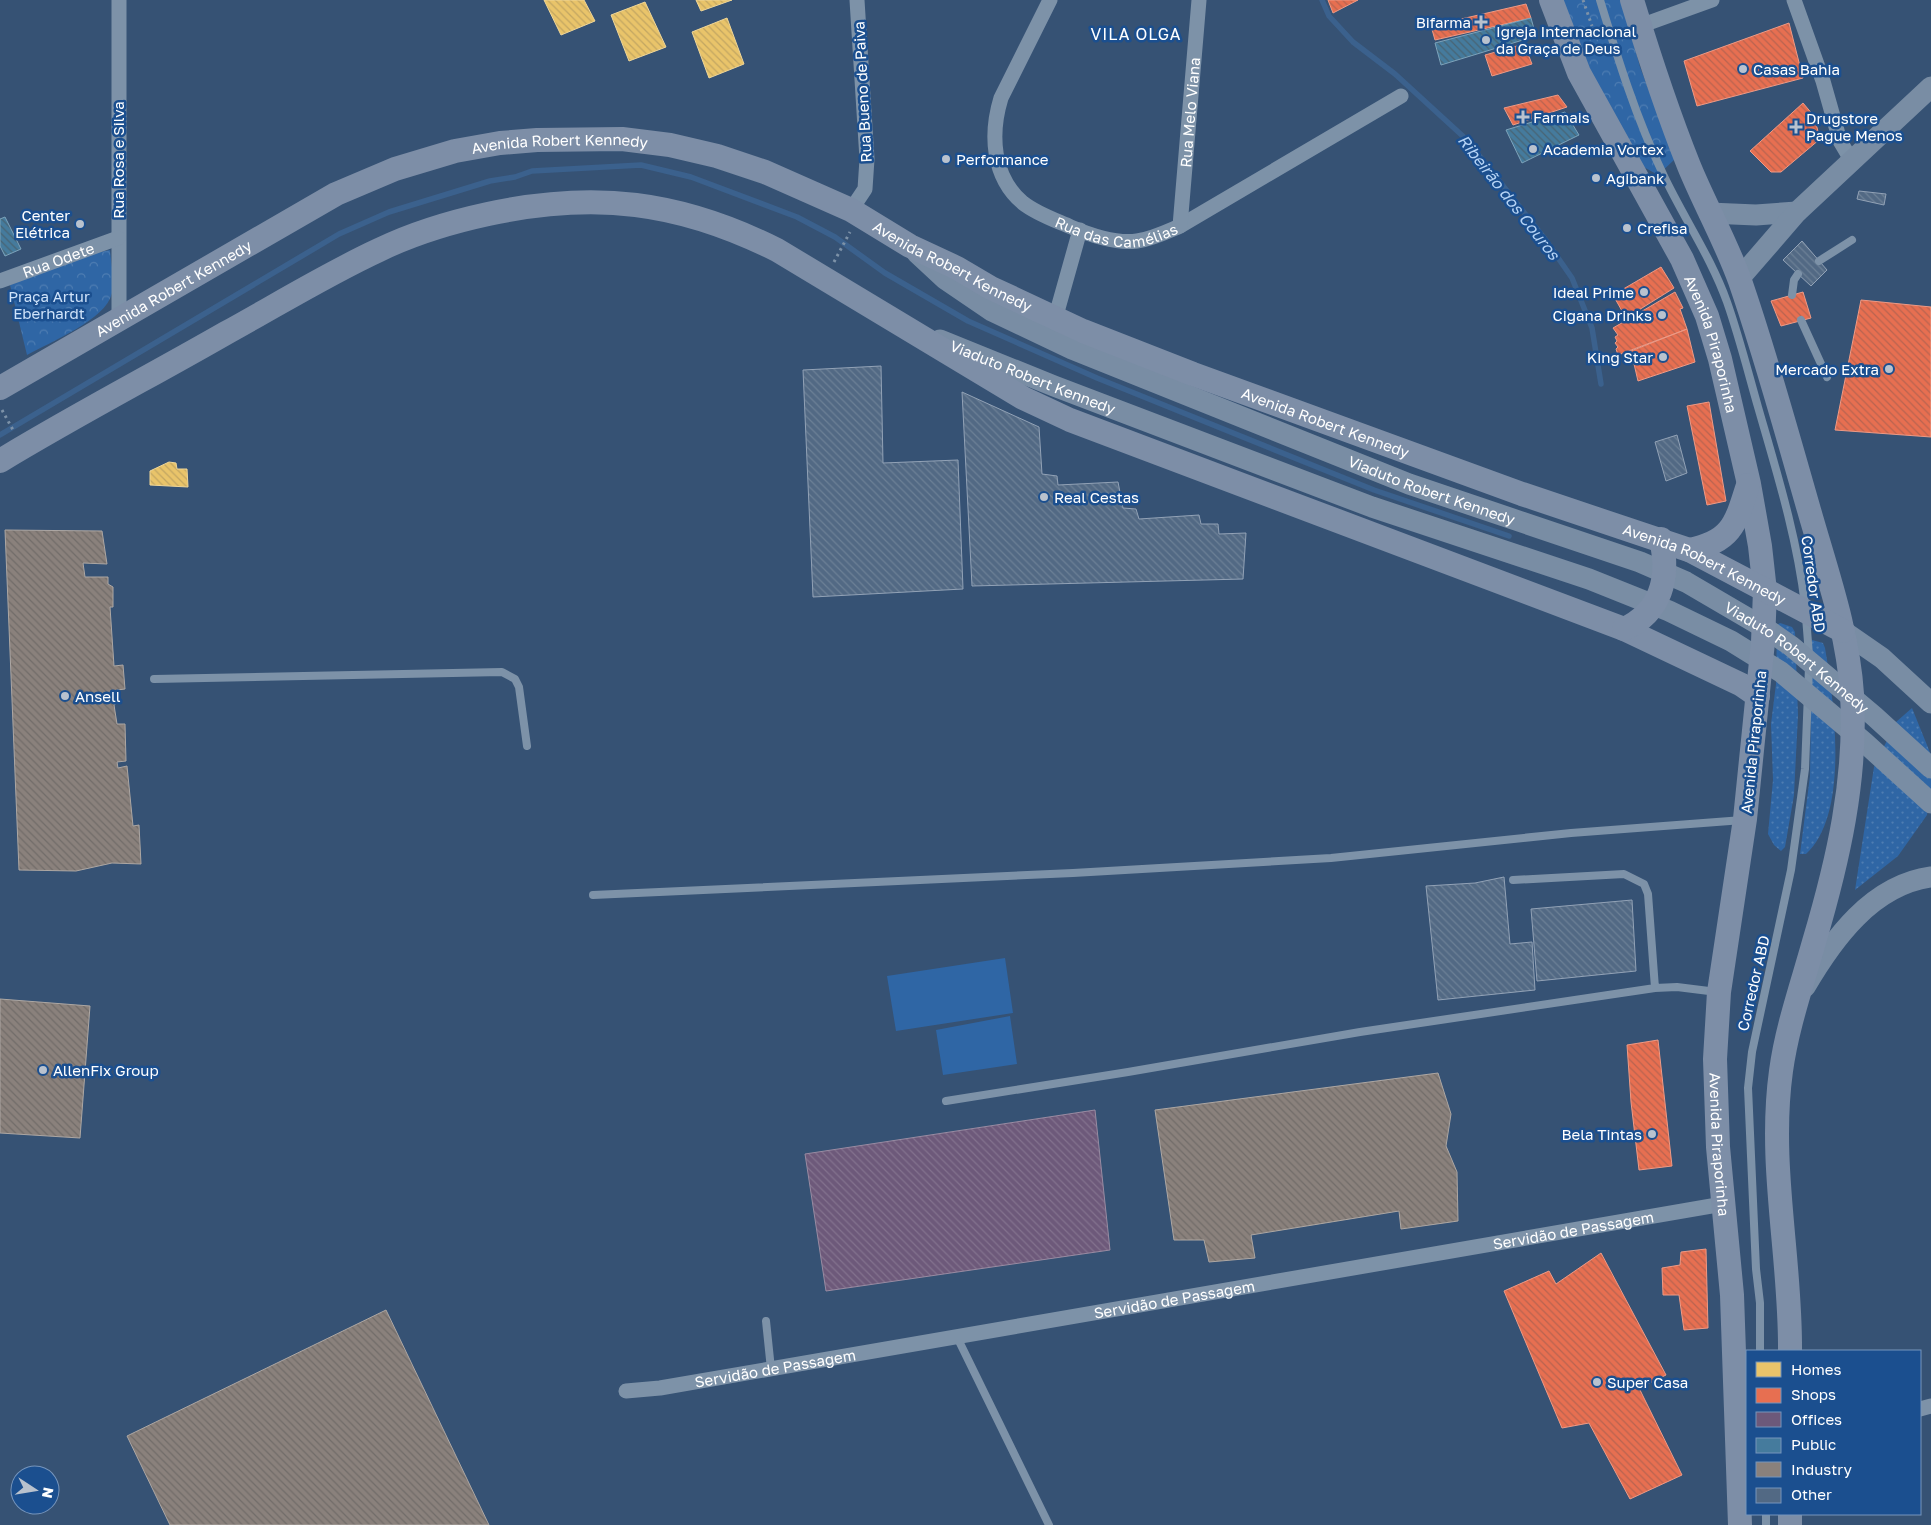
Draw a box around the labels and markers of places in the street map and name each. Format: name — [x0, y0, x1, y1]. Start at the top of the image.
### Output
place label: Bifarma — [1416, 13, 1471, 31]
marker: Bifarma — [1475, 16, 1487, 28]
place label: Igreja Internacional da Graça de Deus — [1496, 22, 1637, 57]
marker: Igreja Internacional da Graça de Deus — [1480, 34, 1492, 46]
place label: Casas Bahia — [1753, 60, 1840, 78]
marker: Casas Bahia — [1737, 63, 1749, 75]
place label: Farmais — [1533, 108, 1590, 126]
place label: Drugstore Pague Menos — [1806, 109, 1903, 144]
marker: Farmais — [1517, 111, 1529, 123]
marker: Drugstore Pague Menos — [1790, 121, 1802, 133]
place label: Academia Vortex — [1543, 140, 1664, 158]
marker: Academia Vortex — [1527, 143, 1539, 155]
place label: Performance — [956, 150, 1049, 168]
marker: Performance — [940, 153, 952, 165]
place label: Agibank — [1606, 169, 1665, 187]
marker: Agibank — [1590, 172, 1602, 184]
place label: Center Elétrica — [15, 206, 70, 241]
marker: Center Elétrica — [74, 218, 86, 230]
place label: Crefisa — [1637, 219, 1687, 237]
marker: Crefisa — [1621, 222, 1633, 234]
place label: Ideal Prime — [1553, 283, 1634, 301]
marker: Ideal Prime — [1638, 286, 1650, 298]
place label: Cigana Drinks — [1553, 306, 1652, 324]
marker: Cigana Drinks — [1656, 309, 1668, 321]
place label: King Star — [1587, 348, 1653, 366]
marker: King Star — [1657, 351, 1669, 363]
place label: Mercado Extra — [1775, 360, 1879, 378]
marker: Mercado Extra — [1883, 363, 1895, 375]
place label: Real Cestas — [1054, 488, 1139, 506]
marker: Real Cestas — [1038, 491, 1050, 503]
place label: Ansell — [75, 687, 121, 705]
marker: Ansell — [59, 690, 71, 702]
place label: AllenFix Group — [53, 1061, 159, 1079]
marker: AllenFix Group — [37, 1064, 49, 1076]
place label: Bela Tintas — [1561, 1125, 1642, 1143]
marker: Bela Tintas — [1646, 1128, 1658, 1140]
place label: Super Casa — [1607, 1373, 1688, 1391]
marker: Super Casa — [1591, 1376, 1603, 1388]

